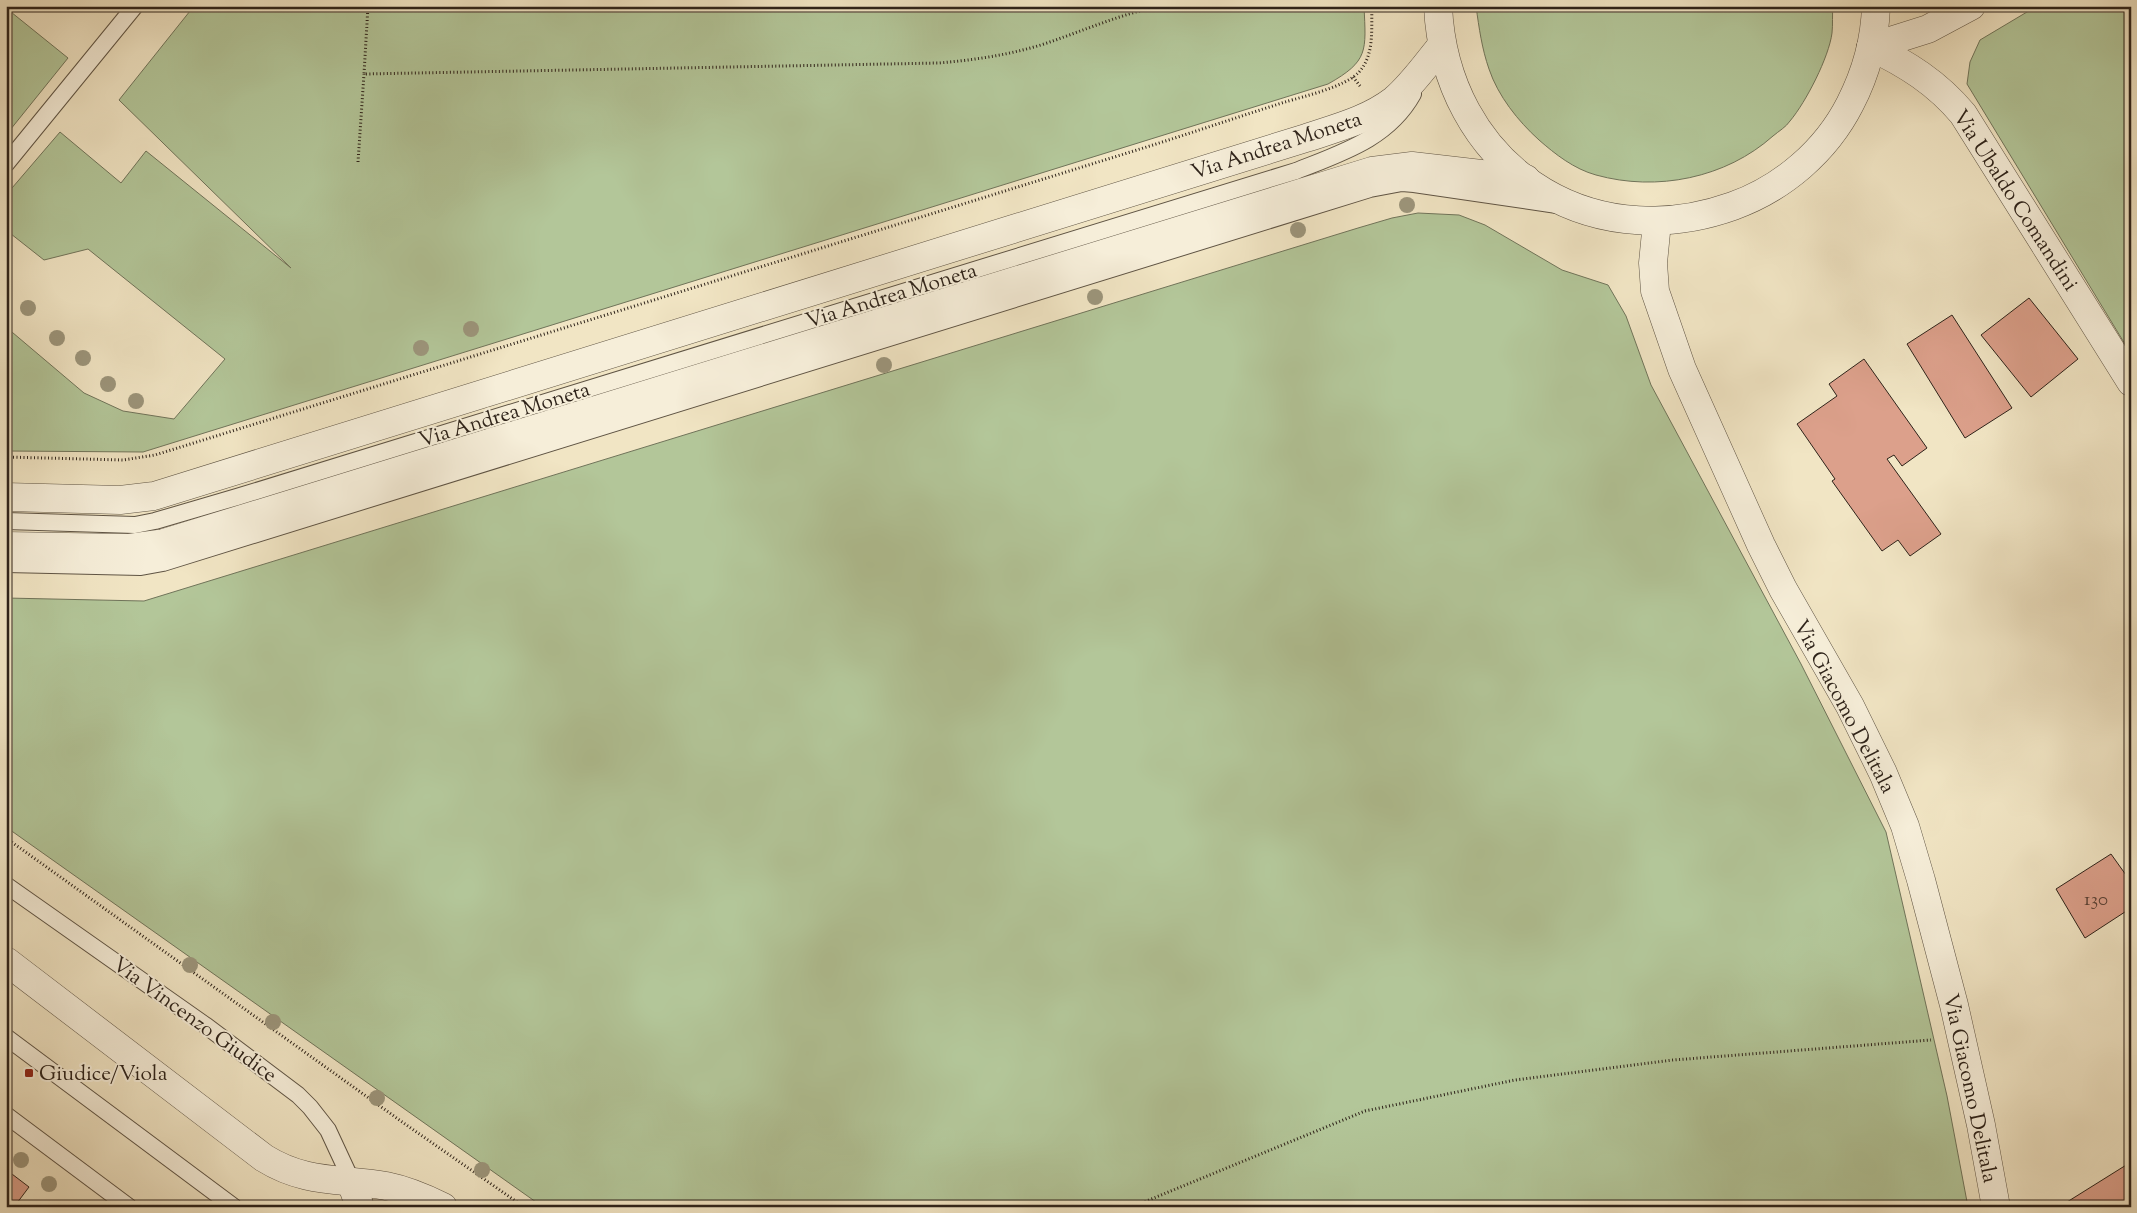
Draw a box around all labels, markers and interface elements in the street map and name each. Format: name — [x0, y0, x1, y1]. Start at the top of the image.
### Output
street label: Via Ubaldo Comandini — [1944, 104, 2084, 298]
street label: Via Andrea Moneta — [1187, 105, 1366, 189]
street label: Via Andrea Moneta — [802, 256, 981, 337]
street label: Via Andrea Moneta — [415, 375, 594, 456]
street label: Via Giacomo Delitala — [1785, 615, 1902, 799]
house number: 130 — [2084, 887, 2108, 914]
street label: Via Vincenzo Giudice — [105, 950, 283, 1091]
street label: Via Giacomo Delitala — [1934, 991, 2004, 1186]
place label: Giudice/Viola — [39, 1060, 168, 1090]
marker: Giudice/Viola — [23, 1067, 35, 1079]

